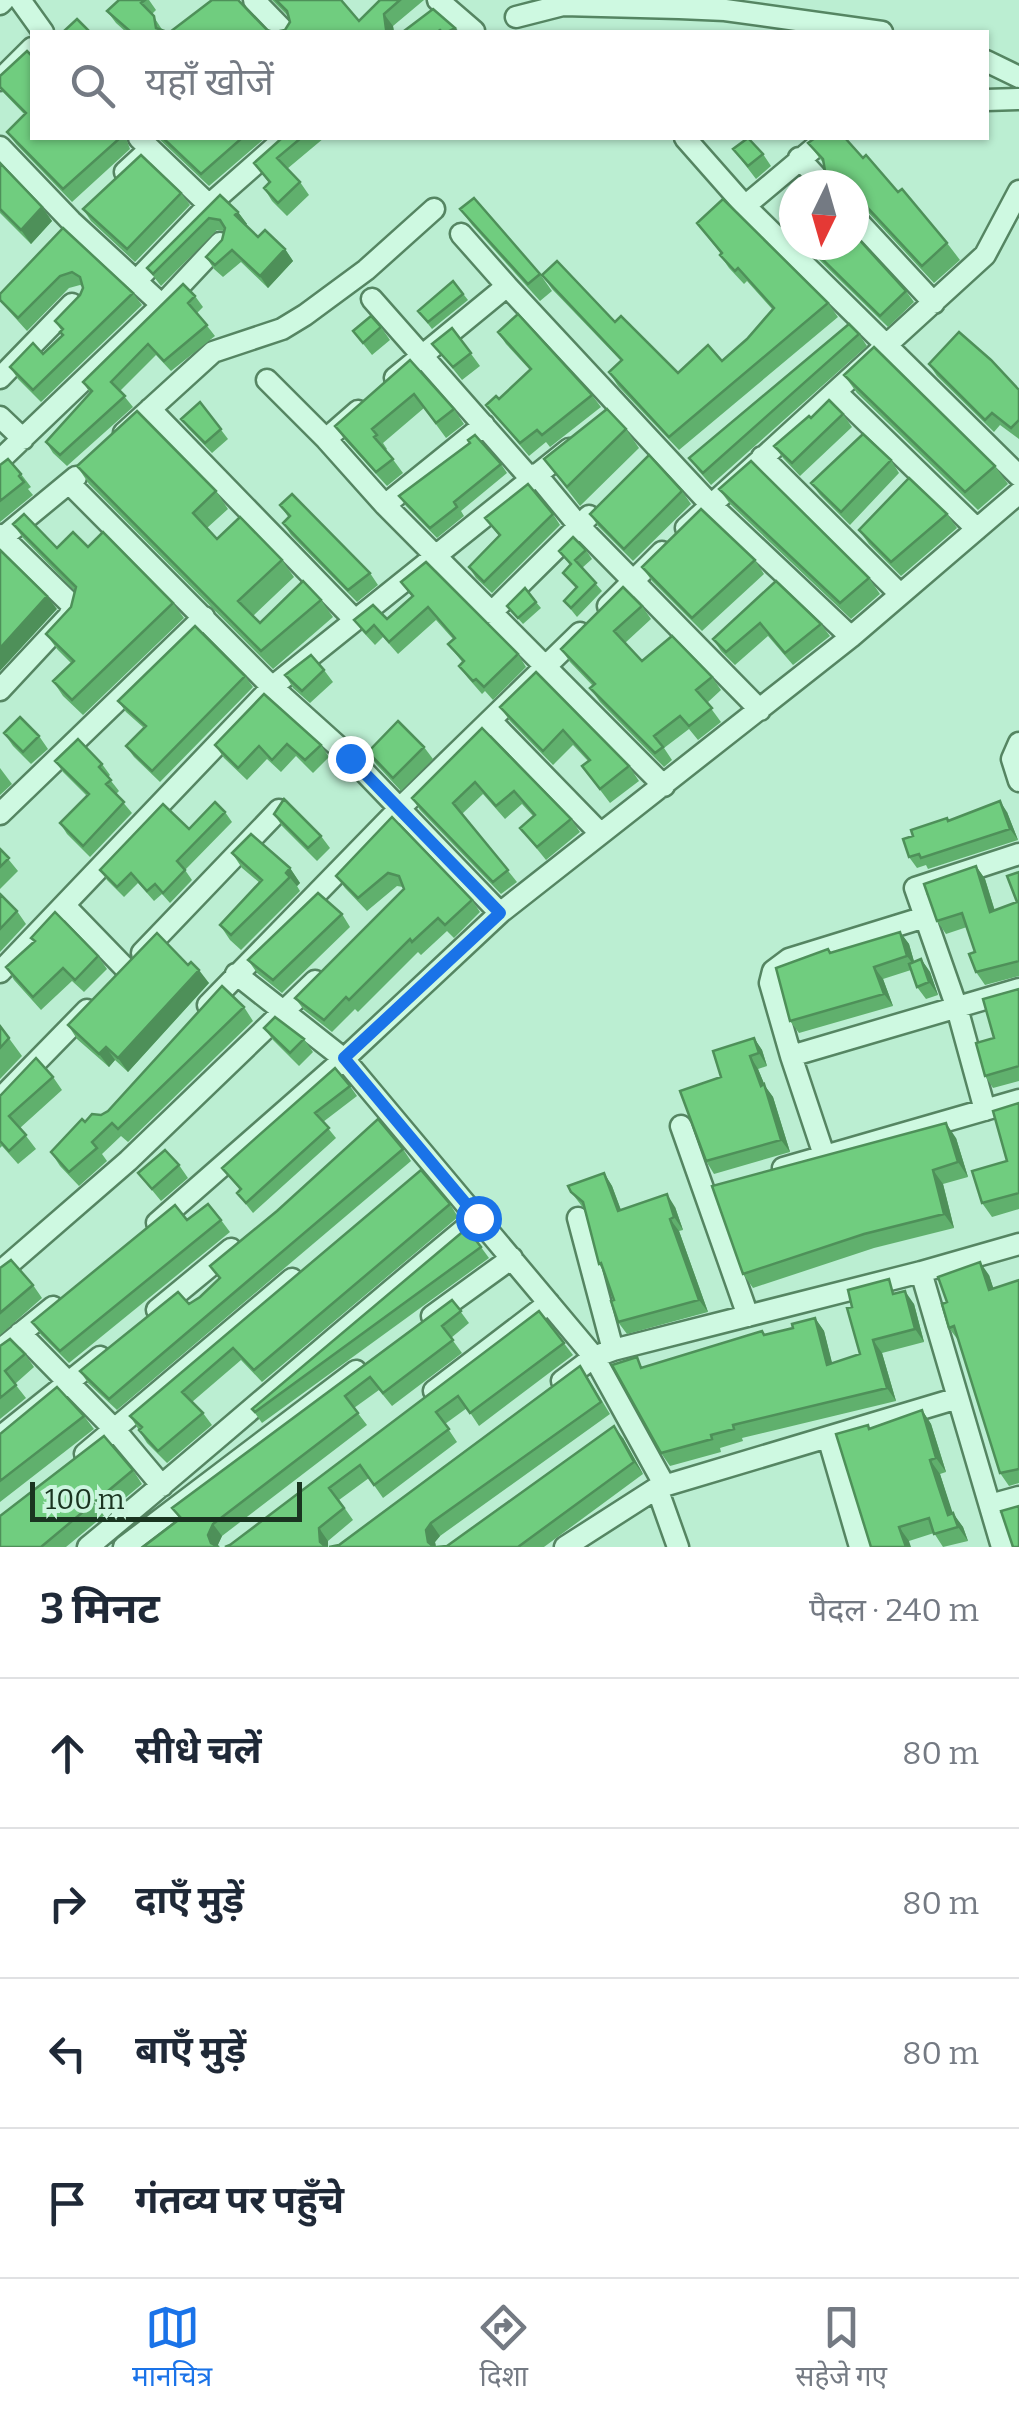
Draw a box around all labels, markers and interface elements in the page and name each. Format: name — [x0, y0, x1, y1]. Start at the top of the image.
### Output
search box — [30, 30, 989, 140]
icon: search — [65, 58, 120, 113]
text: यहाँ खोजें — [145, 59, 274, 105]
north arrow — [779, 170, 869, 260]
route end — [328, 736, 374, 782]
route start — [456, 1196, 502, 1242]
scale bar — [30, 1477, 302, 1522]
text: 100 m — [45, 1483, 125, 1516]
text: 3 मिनट — [40, 1584, 160, 1634]
text: पैदल · 240 m — [809, 1591, 979, 1629]
icon: ahead — [40, 1726, 95, 1781]
text: सीधे चलें — [135, 1727, 262, 1773]
text: 80 m — [902, 1734, 979, 1772]
icon: right — [40, 1876, 95, 1931]
text: दाएँ मुड़ें — [135, 1877, 244, 1923]
text: 80 m — [902, 1884, 979, 1922]
icon: left — [40, 2026, 95, 2081]
text: बाएँ मुड़ें — [135, 2027, 246, 2073]
text: 80 m — [902, 2034, 979, 2072]
icon: arrive — [40, 2176, 95, 2231]
text: गंतव्य पर पहुँचे — [135, 2177, 344, 2223]
tab: मानचित्र — [132, 2300, 212, 2397]
tab: दिशा — [476, 2300, 531, 2397]
tab: सहेजे गए — [795, 2300, 887, 2397]

